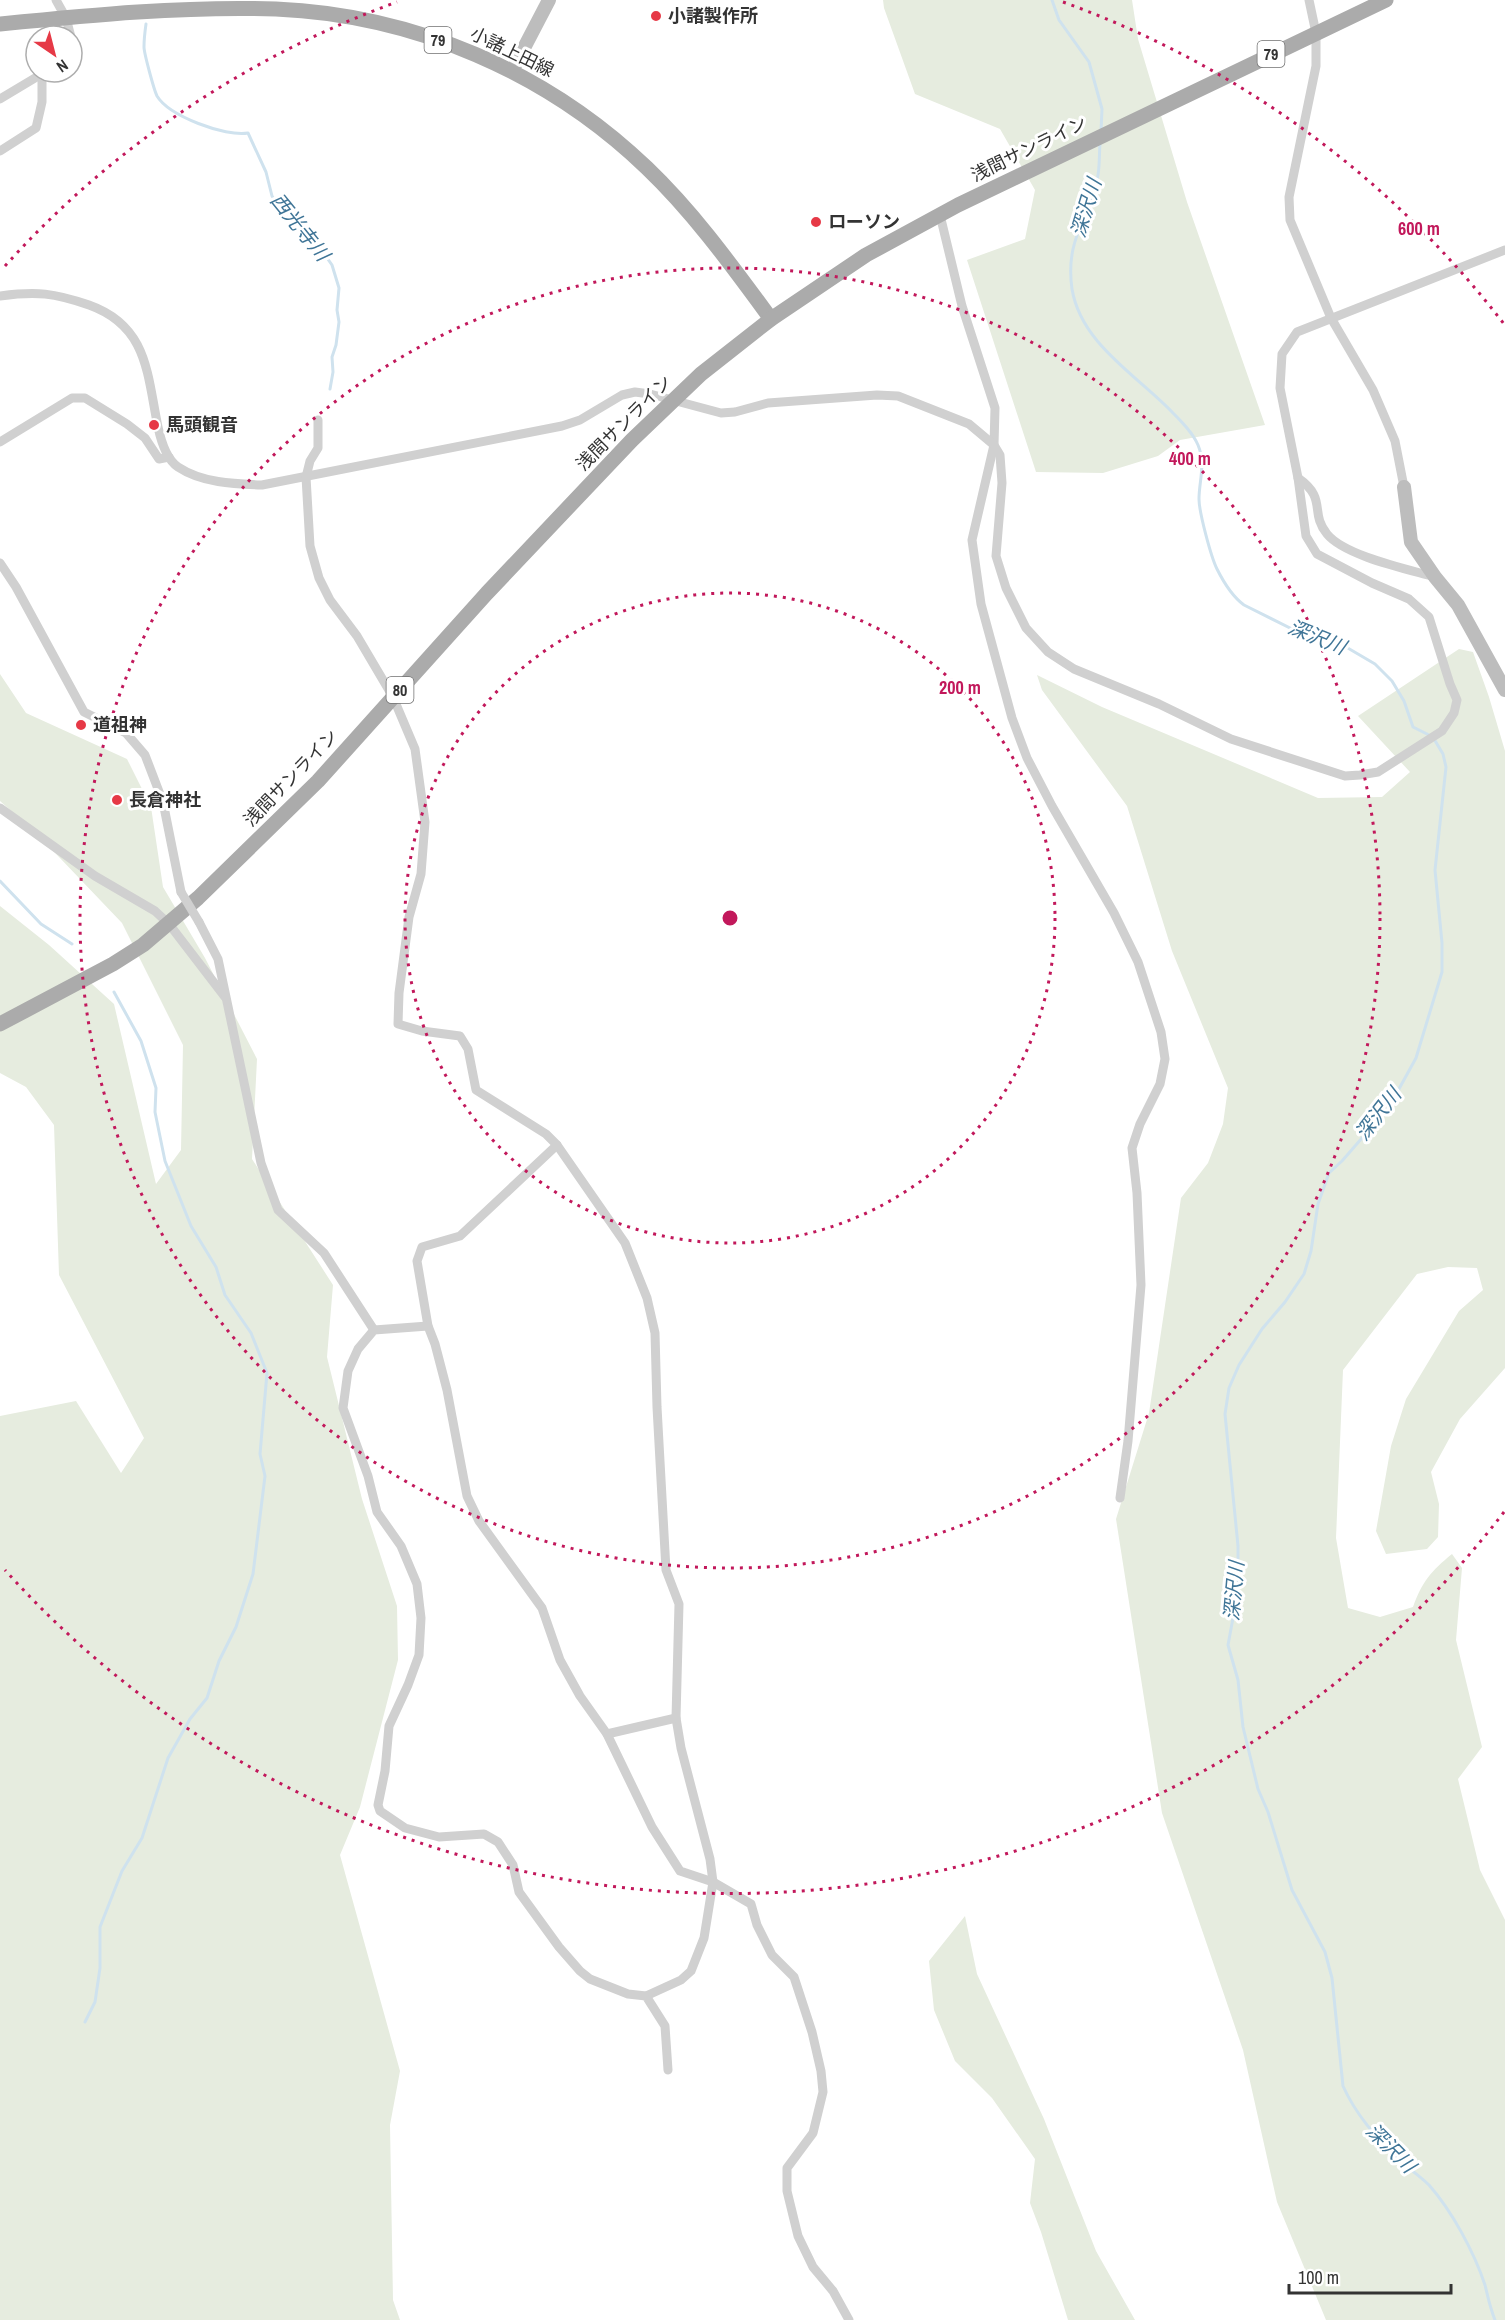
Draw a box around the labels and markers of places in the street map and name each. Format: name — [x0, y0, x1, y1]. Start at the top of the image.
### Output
place label: 小諸製作所 — [668, 3, 758, 28]
marker: 小諸製作所 — [649, 9, 663, 23]
place label: ローソン — [828, 209, 900, 234]
marker: ローソン — [809, 215, 823, 229]
place label: 馬頭観音 — [166, 412, 238, 437]
marker: 馬頭観音 — [147, 418, 161, 432]
place label: 道祖神 — [93, 712, 147, 737]
marker: 道祖神 — [74, 718, 88, 732]
place label: 長倉神社 — [129, 787, 201, 812]
marker: 長倉神社 — [110, 793, 124, 807]
centre of rings — [720, 908, 740, 928]

